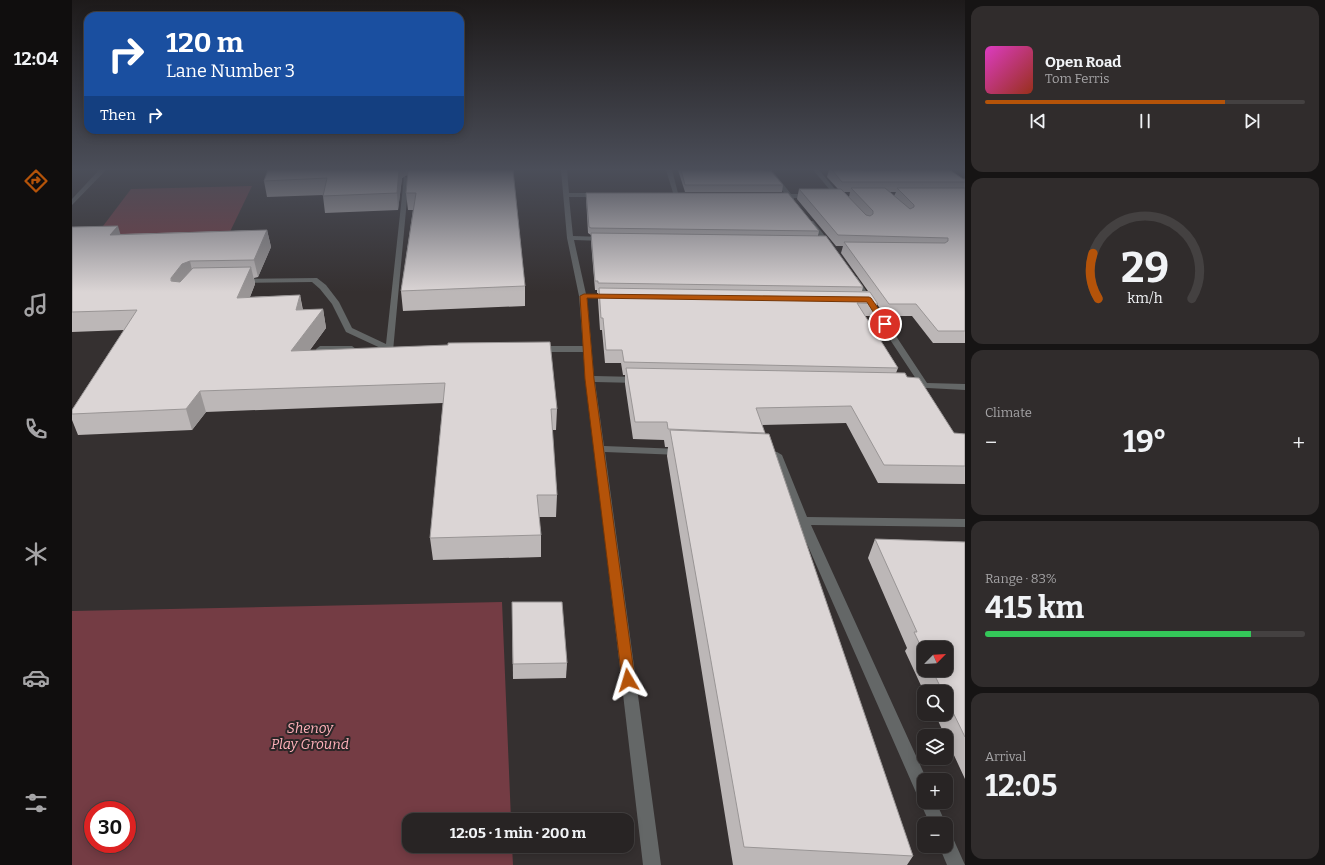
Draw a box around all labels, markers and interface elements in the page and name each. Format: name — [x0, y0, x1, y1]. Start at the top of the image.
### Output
text: 120 m — [166, 26, 243, 59]
icon: right — [100, 28, 152, 80]
text: 12:04 — [14, 48, 58, 70]
text: Open Road — [1045, 53, 1121, 71]
text: Lane Number 3 — [166, 60, 295, 82]
text: Tom Ferris — [1045, 71, 1109, 86]
icon: right — [144, 104, 166, 126]
text: Then — [100, 106, 136, 124]
icon: previous — [1027, 110, 1049, 132]
icon: pause — [1134, 110, 1156, 132]
icon: next — [1241, 110, 1263, 132]
icon: directions — [22, 167, 50, 195]
text: 29 — [1121, 242, 1169, 292]
text: km/h — [1127, 289, 1163, 306]
icon: music — [22, 291, 50, 319]
pin — [868, 307, 902, 341]
icon: arrive — [874, 313, 896, 335]
text: Climate — [985, 405, 1032, 420]
icon: phone — [22, 415, 50, 443]
text: 19° — [1123, 424, 1167, 460]
text: − — [985, 429, 997, 456]
text: + — [1292, 429, 1305, 456]
icon: climate — [22, 540, 50, 568]
text: Range · 83% — [985, 571, 1057, 586]
text: 415 km — [985, 590, 1084, 626]
north arrow — [917, 641, 953, 677]
map controls — [917, 641, 953, 853]
position arrow — [607, 659, 649, 701]
icon: car — [22, 664, 50, 692]
button: search — [917, 685, 953, 721]
park label: Shenoy Play Ground — [271, 720, 349, 753]
button: layers — [917, 729, 953, 765]
text: Arrival — [985, 749, 1026, 764]
text: 12:05 — [985, 768, 1057, 804]
button: + — [917, 773, 953, 809]
icon: filters — [22, 789, 50, 817]
speed limit sign: 30 — [84, 801, 136, 853]
button: − — [917, 817, 953, 853]
text: 12:05 · 1 min · 200 m — [450, 824, 586, 842]

